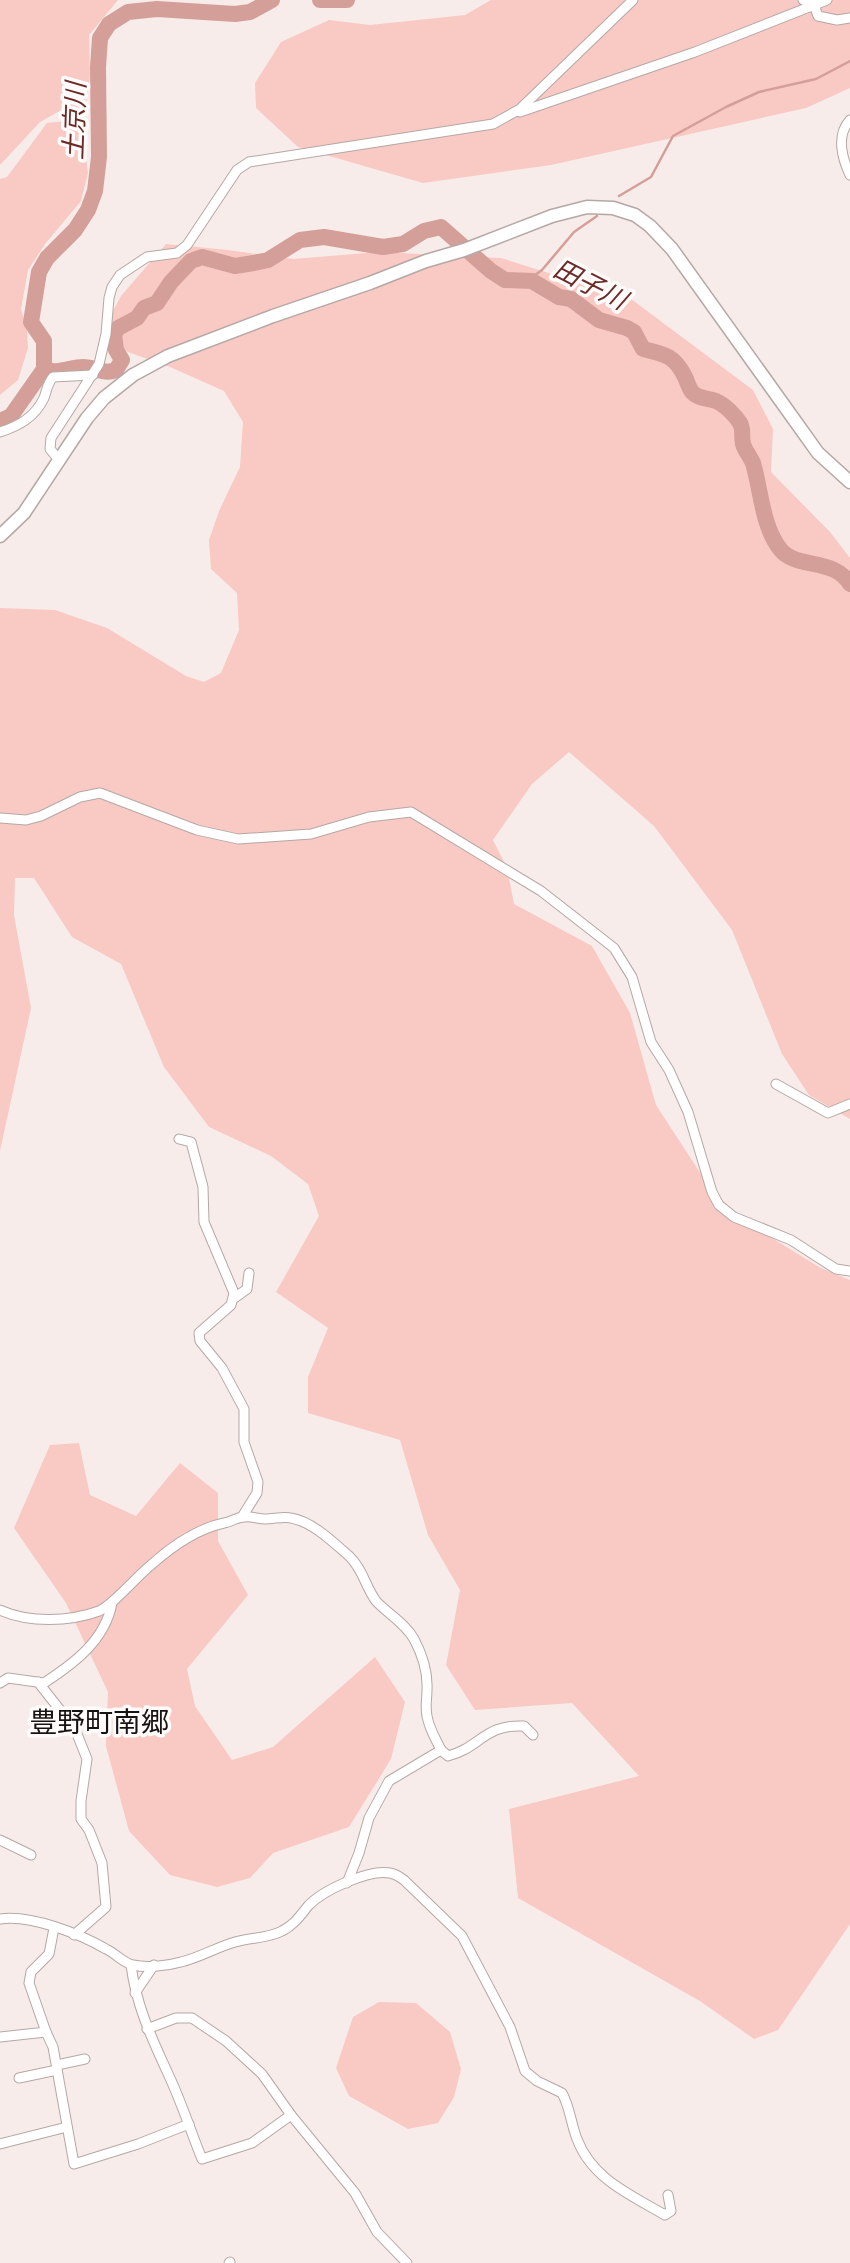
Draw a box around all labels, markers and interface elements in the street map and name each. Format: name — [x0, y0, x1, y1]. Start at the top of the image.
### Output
water label: 土京川 — [56, 78, 90, 161]
water label: 田子川 — [549, 251, 635, 316]
district label: 豊野町南郷 — [29, 1704, 169, 1738]

